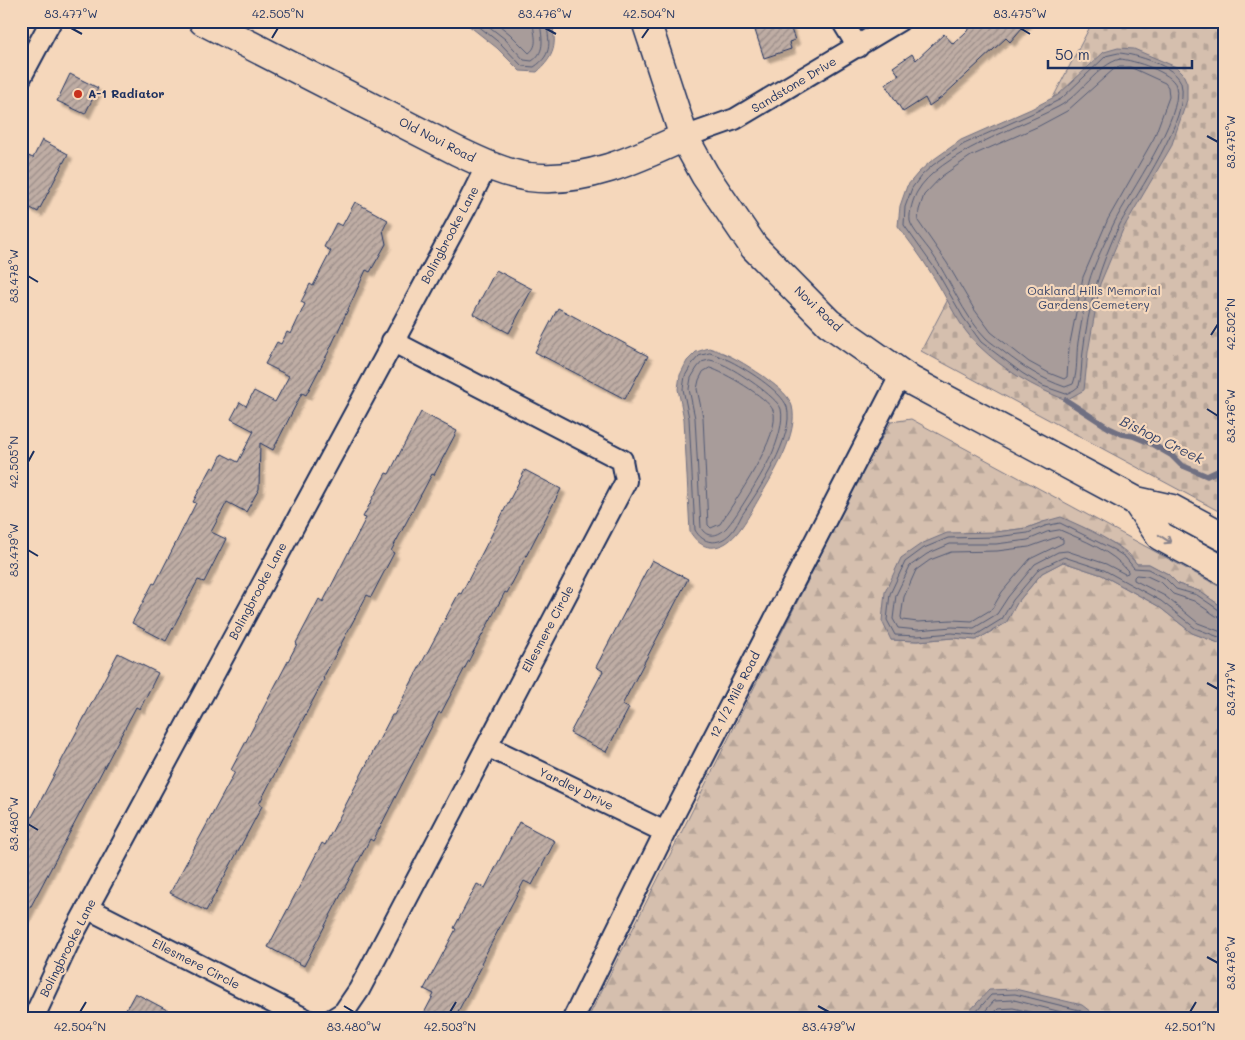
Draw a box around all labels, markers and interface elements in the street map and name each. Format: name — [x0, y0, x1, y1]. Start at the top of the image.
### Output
text: 83.477°W — [44, 5, 98, 21]
text: 42.505°N — [252, 5, 304, 21]
text: 83.476°W — [518, 5, 572, 21]
text: 42.504°N — [623, 5, 675, 21]
text: 83.475°W — [993, 5, 1047, 21]
scale bar — [1048, 38, 1191, 70]
text: 50 m — [1055, 44, 1090, 64]
street label: Sandstone Drive — [748, 52, 839, 116]
place label: A-1 Radiator — [88, 85, 165, 101]
marker: A-1 Radiator — [72, 88, 84, 100]
street label: Old Novi Road — [397, 113, 479, 165]
text: 83.475°W — [1222, 115, 1238, 169]
street label: Bolingbrooke Lane — [417, 183, 482, 286]
text: 83.478°W — [5, 249, 21, 303]
street label: Novi Road — [791, 282, 846, 335]
park label: Oakland Hills Memorial Gardens Cemetery — [1027, 282, 1161, 312]
text: 42.502°N — [1222, 298, 1238, 350]
text: 83.476°W — [1222, 389, 1238, 443]
water label: Bishop Creek — [1117, 411, 1208, 468]
text: 42.505°N — [5, 436, 21, 488]
text: 83.479°W — [5, 523, 21, 577]
one-way arrow — [1158, 533, 1172, 544]
street label: Bolingbrooke Lane — [225, 539, 290, 642]
street label: Ellesmere Circle — [517, 582, 577, 675]
street label: 12 1/2 Mile Road — [705, 648, 763, 741]
text: 83.477°W — [1222, 662, 1238, 716]
street label: Yardley Drive — [536, 763, 616, 813]
text: 83.480°W — [5, 797, 21, 851]
street label: Bolingbrooke Lane — [35, 896, 99, 999]
street label: Ellesmere Circle — [150, 934, 243, 992]
text: 83.478°W — [1222, 936, 1238, 990]
text: 42.504°N — [54, 1018, 106, 1034]
text: 83.480°W — [327, 1018, 381, 1034]
text: 42.503°N — [424, 1018, 476, 1034]
text: 83.479°W — [802, 1018, 856, 1034]
text: 42.501°N — [1165, 1018, 1215, 1034]

